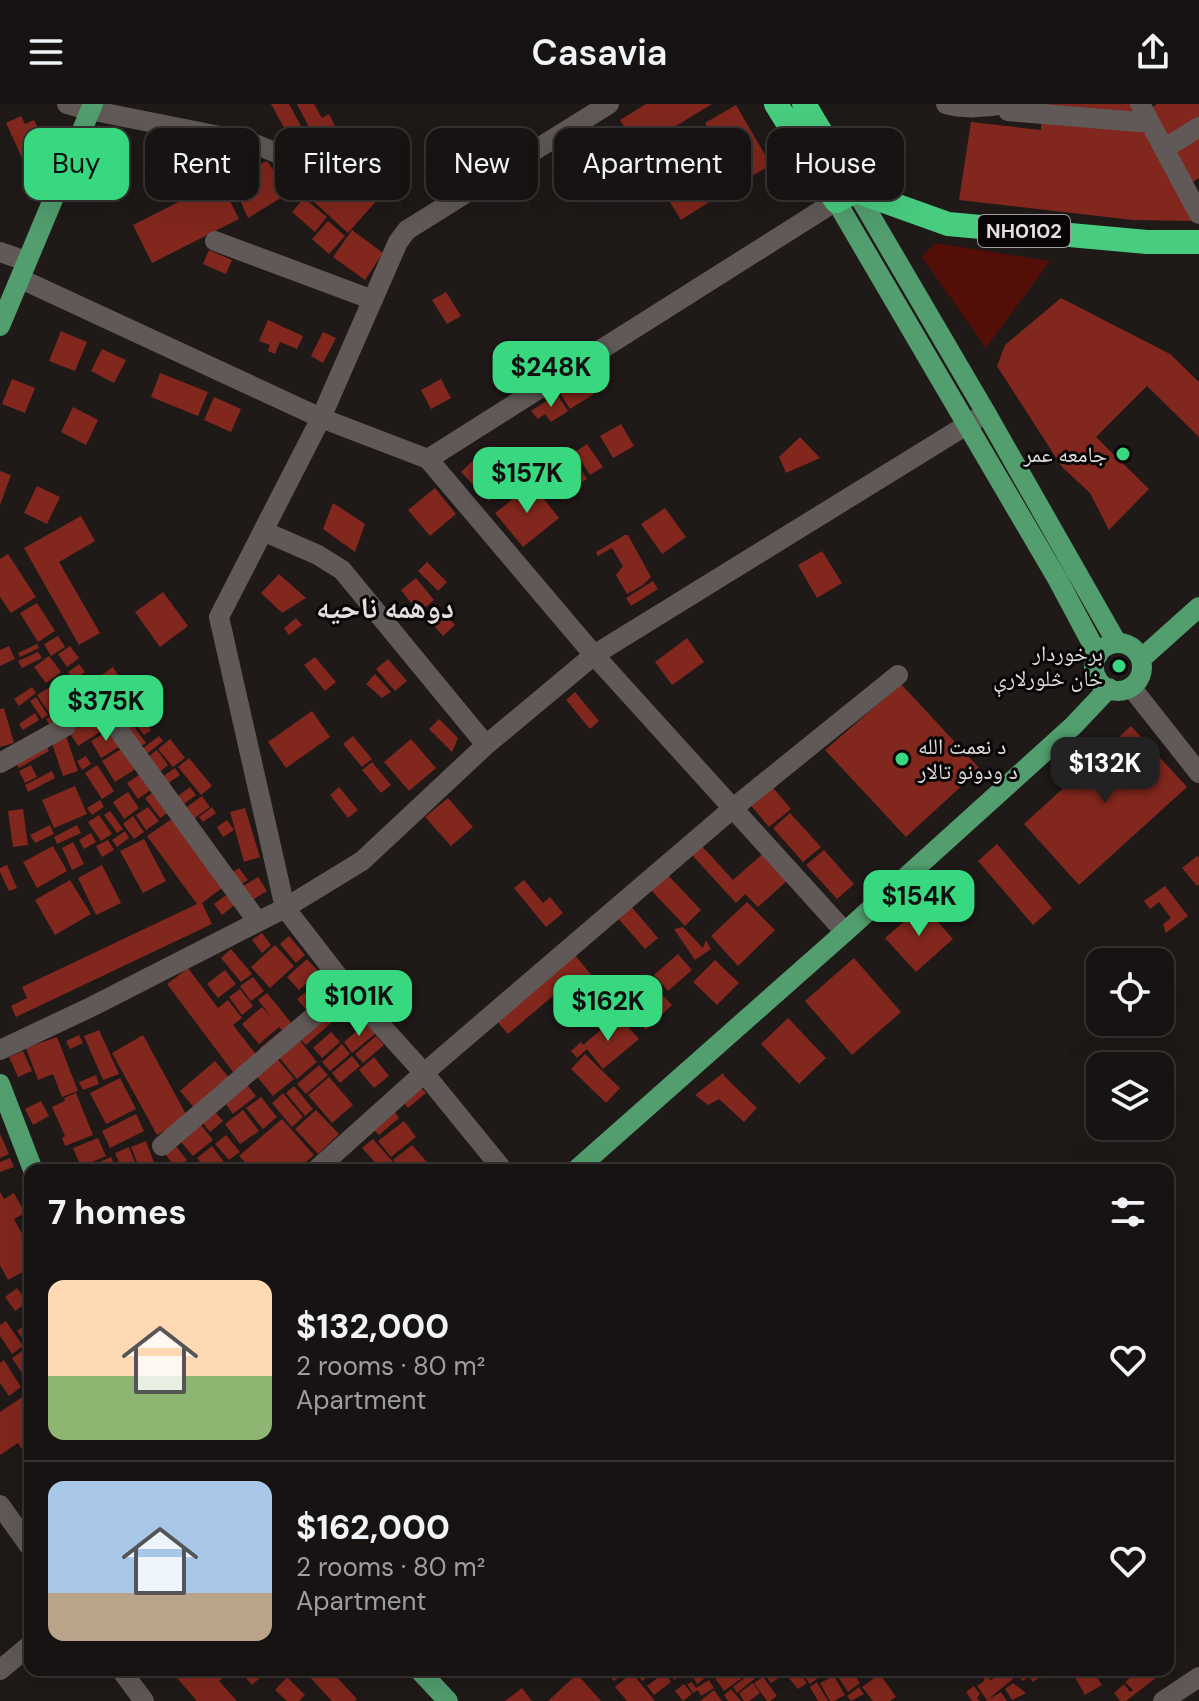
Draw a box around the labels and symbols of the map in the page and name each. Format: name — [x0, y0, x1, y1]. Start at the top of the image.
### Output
road number: NH0102 — [978, 215, 1070, 247]
pin: $248K — [495, 341, 607, 409]
place label: جامعه عمر — [1022, 440, 1107, 469]
marker: جامعه عمر — [1114, 445, 1132, 463]
pin: $157K — [471, 447, 583, 515]
district label: دوهمه ناحیه — [316, 588, 454, 627]
place label: برخوردار خان څلورلارې — [993, 639, 1103, 698]
marker: برخوردار خان څلورلارې — [1110, 657, 1128, 675]
pin: $375K — [50, 675, 162, 743]
place label: د نعمت الله د ودونو تالار — [917, 732, 1018, 786]
pin: $132K — [1049, 737, 1161, 805]
marker: د نعمت الله د ودونو تالار — [893, 750, 911, 768]
pin: $154K — [863, 870, 975, 938]
pin: $101K — [303, 970, 415, 1038]
pin: $162K — [552, 975, 664, 1043]

